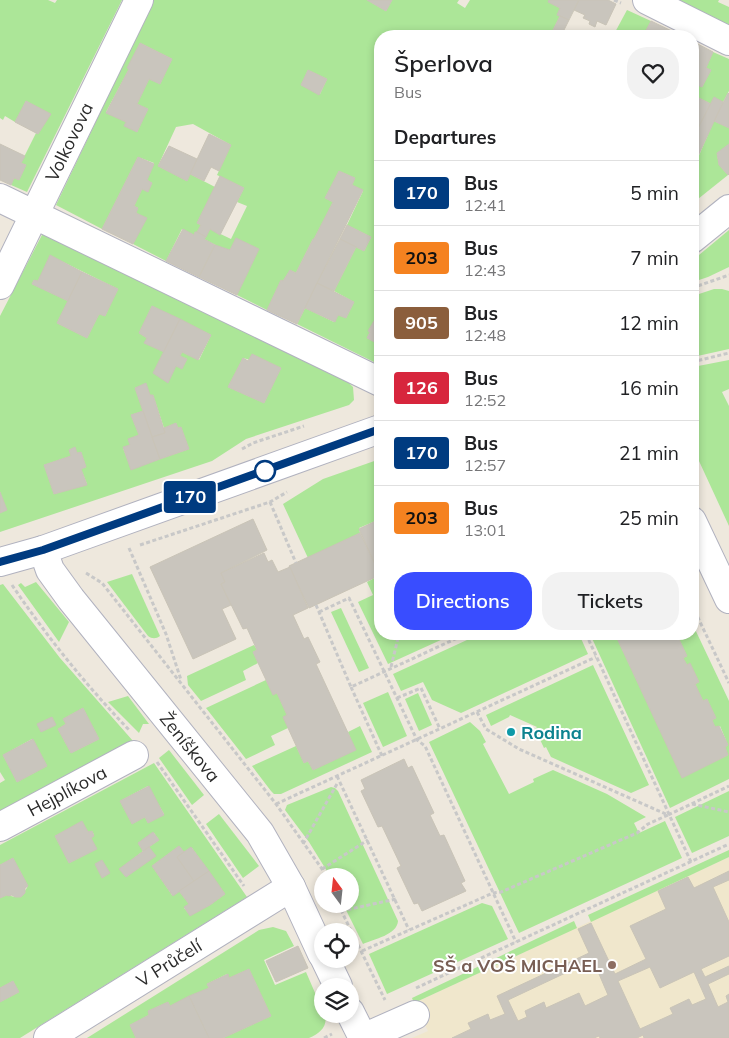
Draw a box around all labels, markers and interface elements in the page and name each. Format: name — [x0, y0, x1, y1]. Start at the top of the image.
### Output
button: heart — [627, 47, 679, 99]
text: Šperlova — [394, 48, 493, 78]
text: Bus — [394, 82, 422, 102]
street label: Volkovova — [40, 99, 98, 185]
text: Departures — [394, 125, 496, 149]
text: Bus — [464, 171, 498, 195]
text: 170 — [405, 181, 438, 204]
text: 5 min — [630, 181, 679, 205]
text: 12:41 — [464, 195, 506, 215]
text: Bus — [464, 236, 498, 260]
text: 203 — [405, 246, 438, 269]
text: 7 min — [630, 246, 679, 270]
text: 12:43 — [464, 260, 506, 280]
text: Bus — [464, 301, 498, 325]
text: 905 — [405, 311, 438, 334]
text: 12 min — [619, 311, 679, 335]
text: 12:48 — [464, 325, 506, 345]
text: Bus — [464, 366, 498, 390]
text: 126 — [405, 376, 438, 399]
text: 16 min — [619, 376, 679, 400]
text: 12:52 — [464, 390, 506, 410]
text: Bus — [464, 431, 498, 455]
text: 170 — [405, 441, 438, 464]
text: 21 min — [619, 441, 679, 465]
text: 12:57 — [464, 455, 506, 475]
unlabelled marker — [254, 460, 276, 482]
line badge: 170 — [161, 481, 219, 513]
text: 170 — [174, 485, 206, 508]
text: Bus — [464, 496, 498, 520]
text: 203 — [405, 506, 438, 529]
text: 25 min — [619, 506, 679, 530]
text: 13:01 — [464, 520, 506, 540]
button: Directions — [394, 572, 532, 630]
button: Tickets — [542, 572, 679, 630]
street label: Ženíškova — [155, 707, 225, 787]
place label: Rodina — [521, 721, 582, 744]
marker: Rodina — [505, 726, 517, 738]
street label: Hejplíkova — [23, 760, 111, 822]
north arrow — [314, 868, 359, 912]
map controls — [314, 868, 359, 1023]
button: locate — [314, 923, 359, 968]
street label: V Průčelí — [132, 933, 207, 992]
place label: SŠ a VOŠ MICHAEL — [433, 954, 602, 977]
marker: SŠ a VOŠ MICHAEL — [606, 959, 618, 971]
button: layers — [314, 978, 359, 1023]

